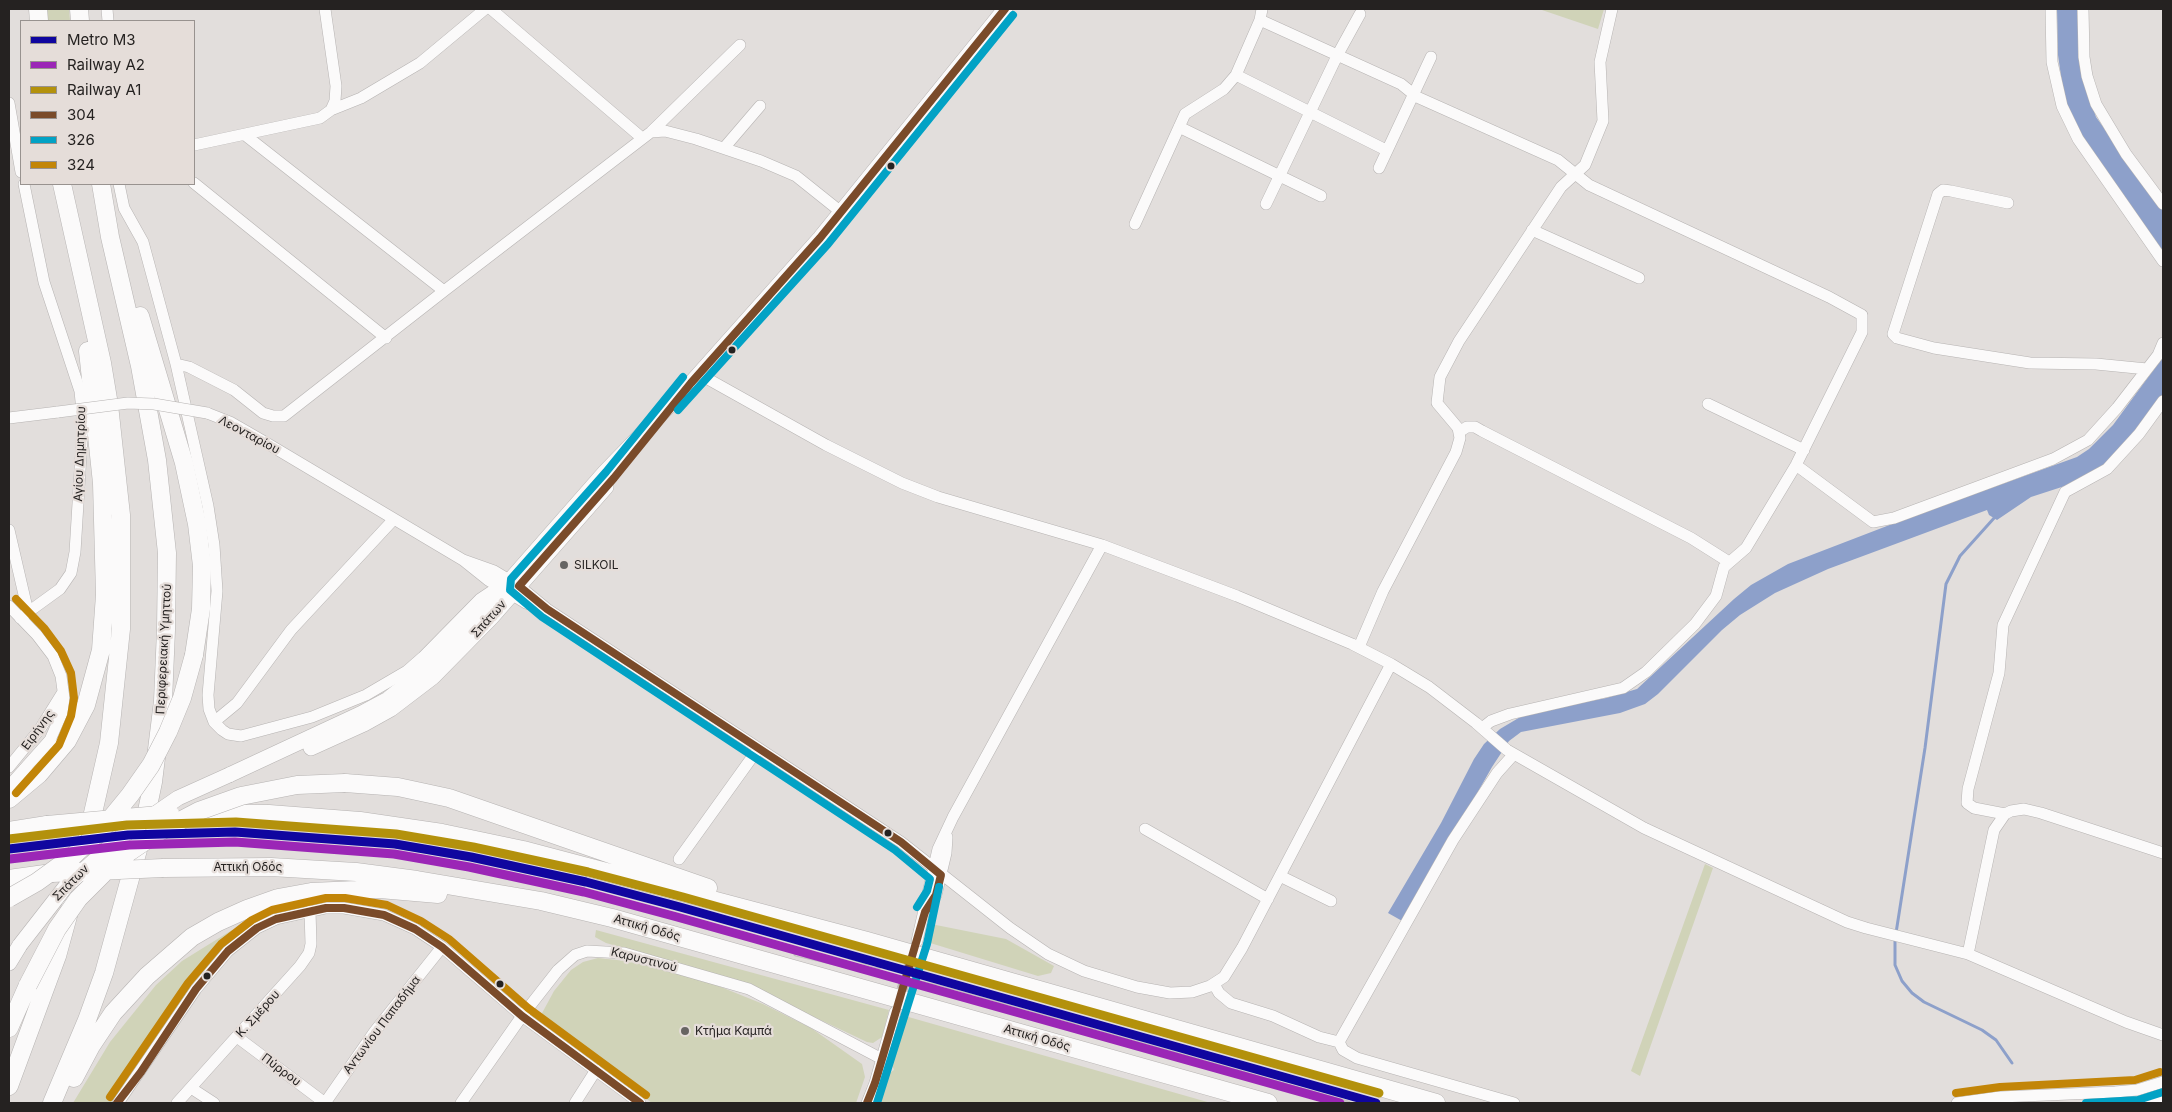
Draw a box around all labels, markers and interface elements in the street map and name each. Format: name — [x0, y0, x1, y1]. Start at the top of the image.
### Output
legend — [20, 20, 195, 185]
text: Metro Μ3 — [67, 30, 136, 49]
text: Railway A2 — [67, 55, 145, 74]
text: Railway A1 — [67, 80, 141, 99]
text: 304 — [67, 105, 95, 124]
text: 326 — [67, 130, 95, 149]
text: 324 — [67, 155, 95, 174]
unlabelled marker — [886, 161, 896, 171]
unlabelled marker — [727, 345, 737, 355]
street label: Αγίου Δημητρίου — [71, 406, 89, 502]
street label: Λεονταρίου — [216, 413, 282, 457]
place label: SILKOIL — [574, 558, 619, 572]
marker: SILKOIL — [558, 559, 570, 571]
street label: Περιφερειακή Υμηττού — [153, 583, 175, 715]
street label: Σπάτων — [469, 597, 509, 641]
street label: Ειρήνης — [19, 707, 57, 753]
unlabelled marker — [883, 828, 893, 838]
street label: Αττική Οδός — [214, 860, 282, 874]
street label: Σπάτων — [50, 862, 92, 904]
street label: Αττική Οδός — [612, 912, 682, 944]
street label: Καρυστινού — [609, 945, 679, 975]
unlabelled marker — [202, 971, 212, 981]
street label: Αντωνίου Παπαδήμα — [340, 973, 424, 1077]
unlabelled marker — [495, 979, 505, 989]
street label: Κ. Σμέρου — [233, 988, 283, 1040]
street label: Αττική Οδός — [1002, 1022, 1072, 1054]
place label: Kτήμα Καμπά — [695, 1024, 772, 1038]
marker: Kτήμα Καμπά — [679, 1025, 691, 1037]
street label: Πύρρου — [259, 1051, 303, 1089]

